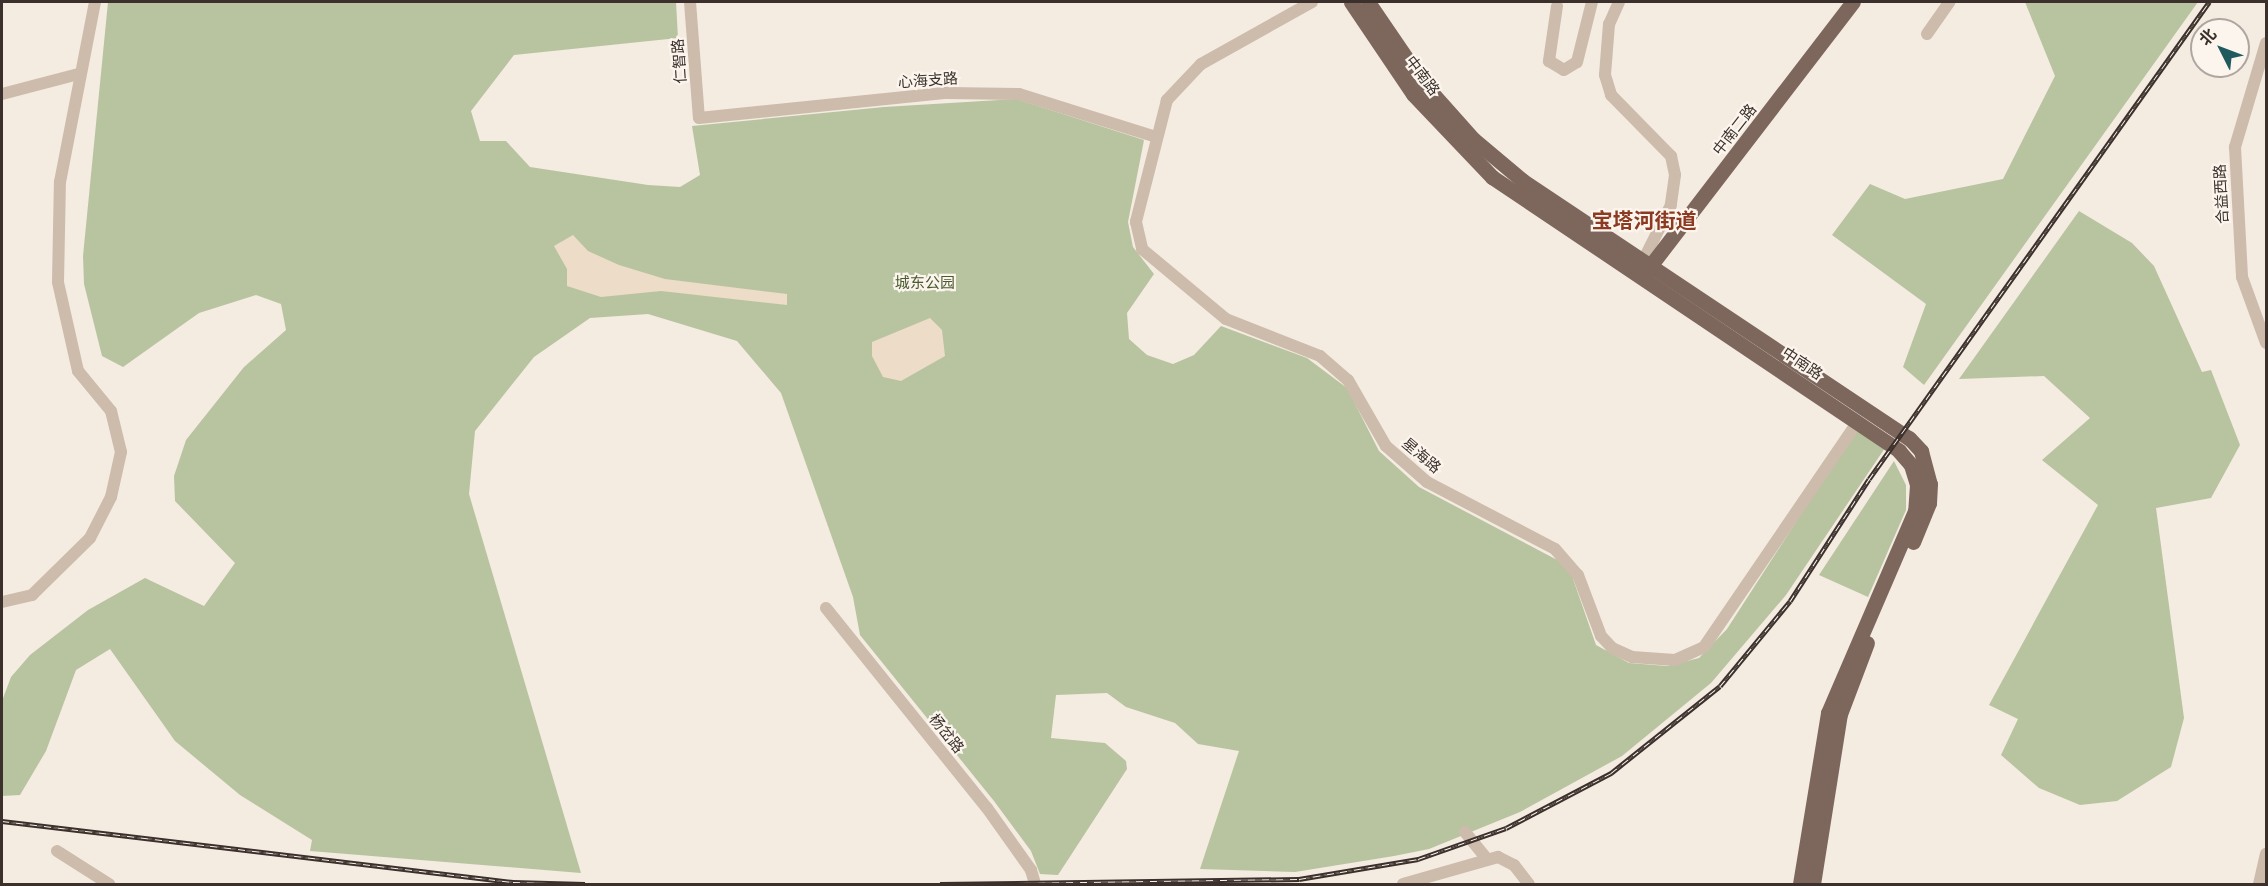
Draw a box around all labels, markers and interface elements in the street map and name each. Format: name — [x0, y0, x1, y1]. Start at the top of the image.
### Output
north arrow — [2190, 18, 2250, 78]
text: 北 — [2195, 25, 2220, 49]
street label: 仁智路 — [669, 38, 691, 84]
street label: 中南路 — [1401, 53, 1443, 99]
street label: 心海支路 — [897, 70, 959, 92]
street label: 中南二路 — [1709, 101, 1761, 159]
street label: 合益西路 — [2211, 164, 2233, 224]
district label: 宝塔河街道 — [1592, 208, 1696, 234]
park label: 城东公园 — [895, 275, 955, 293]
street label: 中南路 — [1778, 344, 1826, 384]
street label: 星海路 — [1398, 435, 1444, 477]
street label: 杨岔路 — [925, 711, 967, 757]

